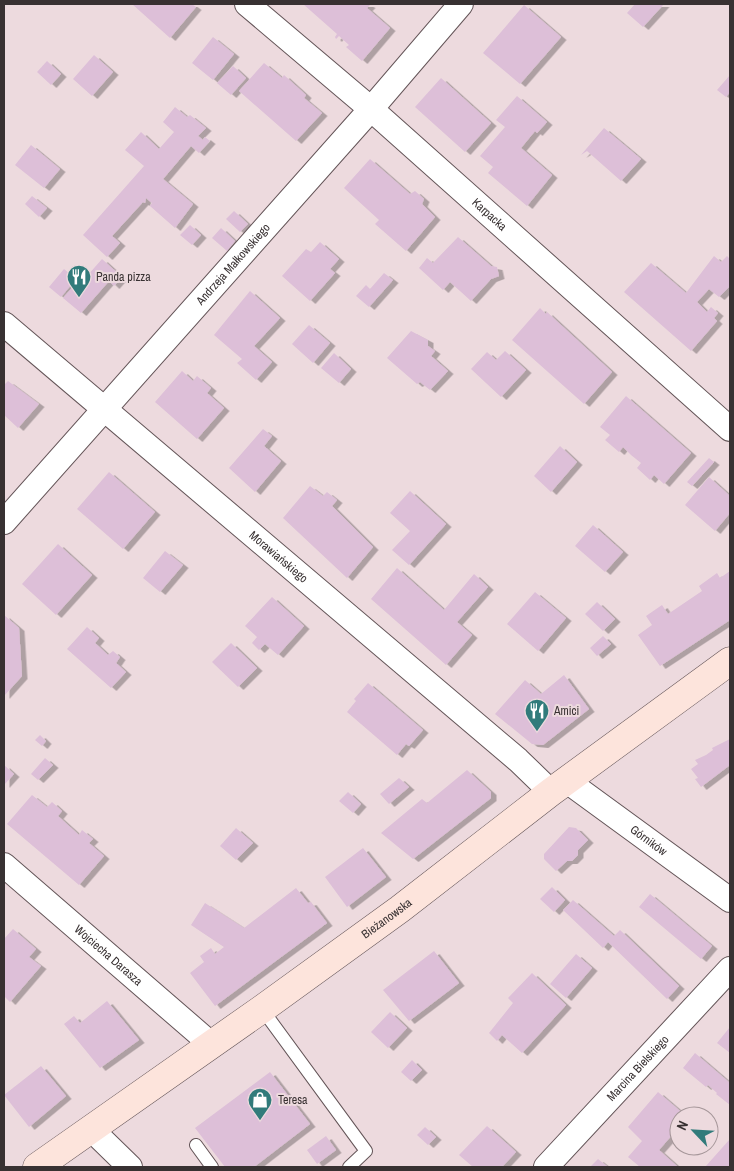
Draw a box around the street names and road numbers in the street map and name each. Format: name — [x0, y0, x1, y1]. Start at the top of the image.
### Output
street label: Karpacka — [468, 195, 511, 235]
street label: Andrzeja Małkowskiego — [192, 220, 274, 309]
street label: Morawiańskiego — [246, 527, 311, 586]
street label: Górników — [627, 822, 671, 860]
street label: Bieżanowska — [358, 894, 416, 942]
street label: Wojciecha Darasza — [71, 921, 146, 990]
street label: Marcina Bielskiego — [603, 1032, 672, 1104]

